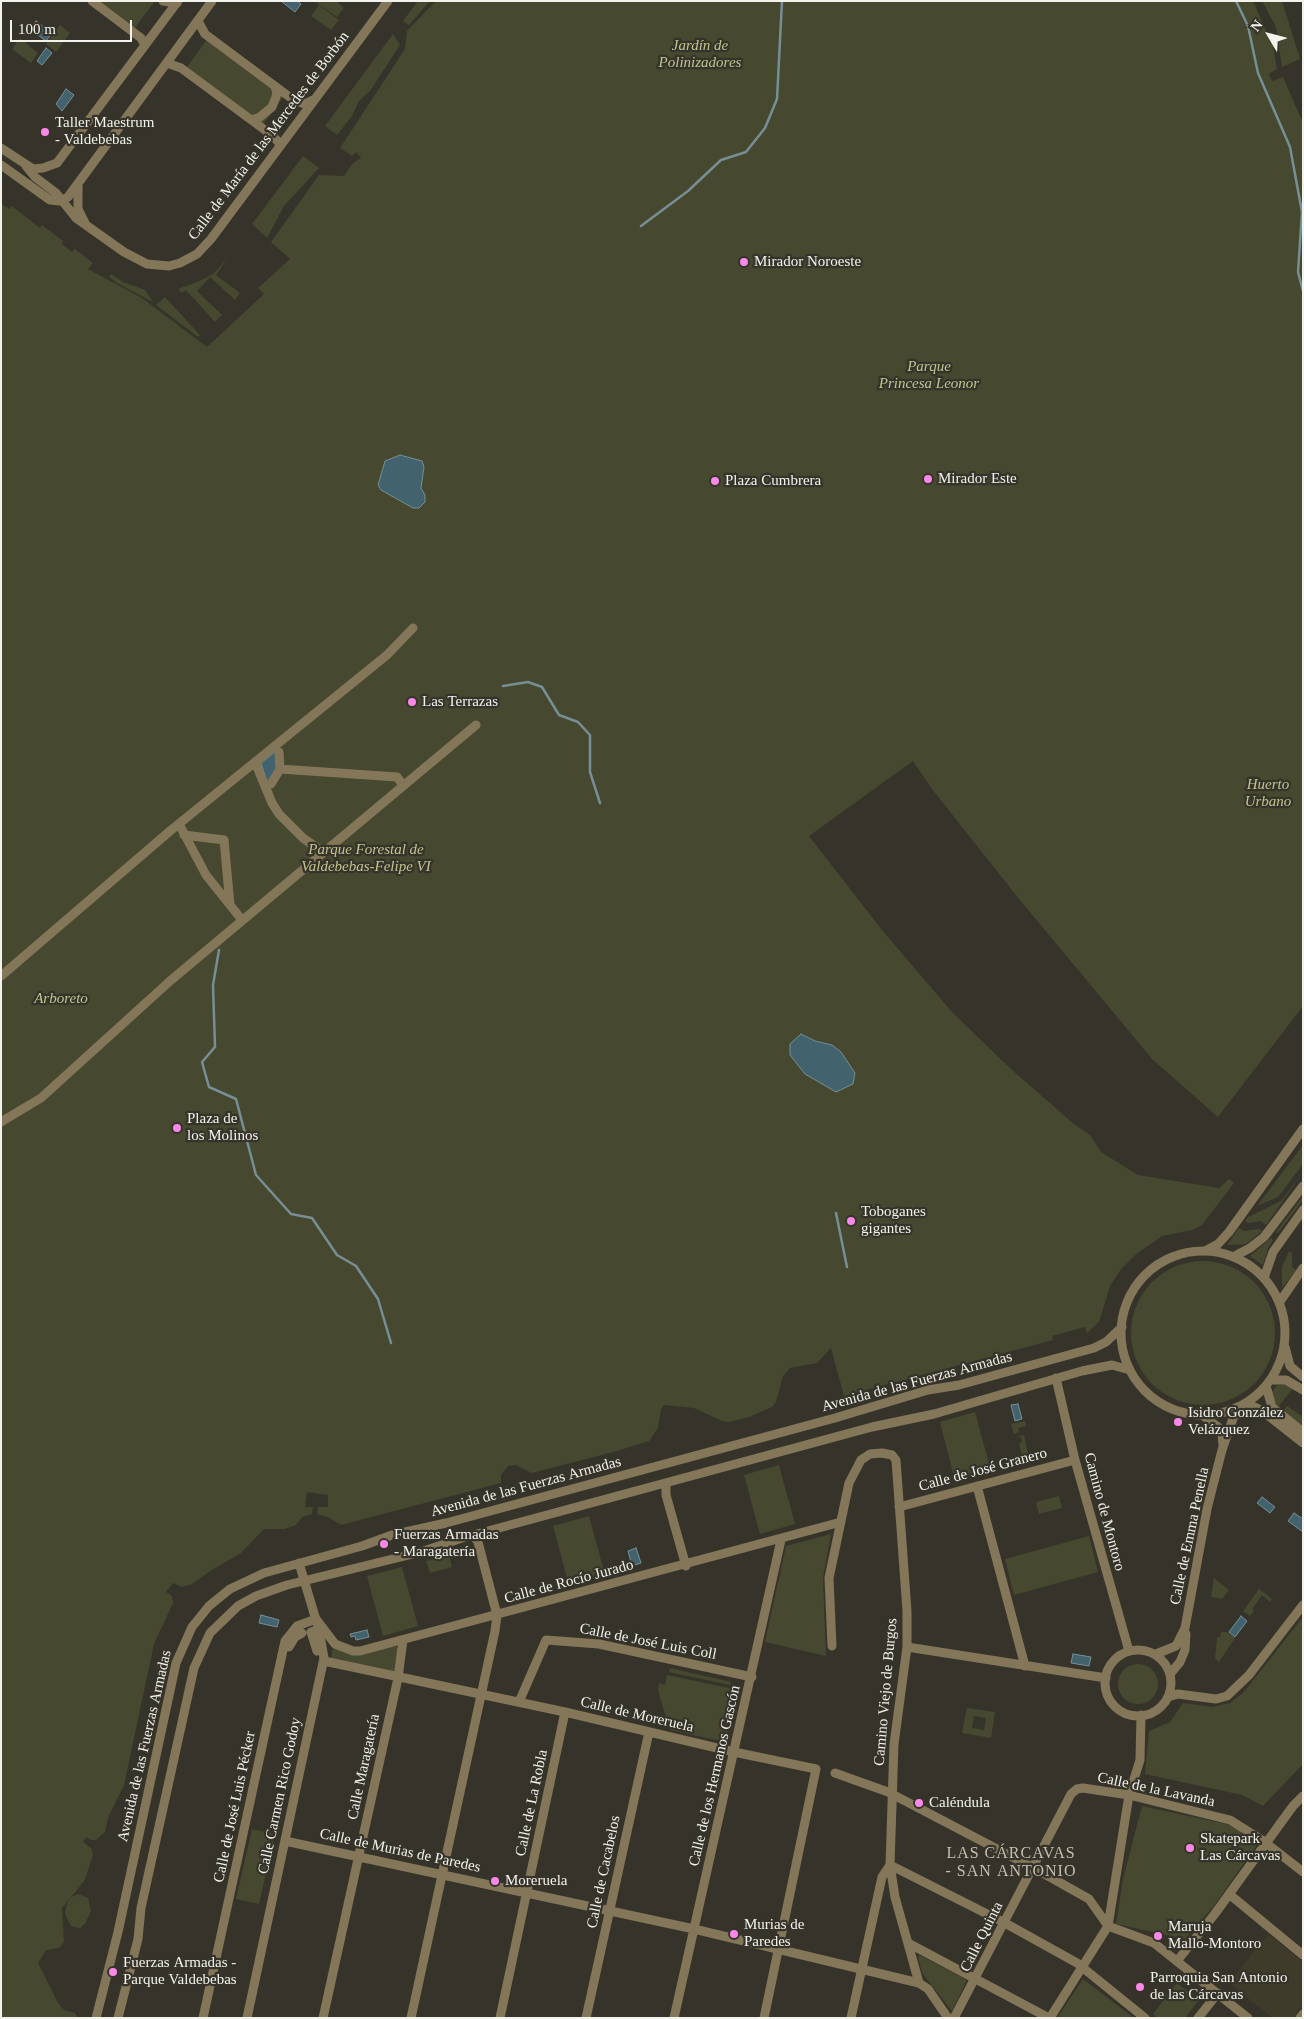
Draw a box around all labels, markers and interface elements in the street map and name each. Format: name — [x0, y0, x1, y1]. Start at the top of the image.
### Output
scale bar — [12, 10, 135, 42]
north arrow — [1244, 10, 1294, 60]
text: N — [1248, 17, 1266, 34]
text: 100 m — [18, 21, 56, 37]
street label: Calle de María de las Mercedes de Borbón — [185, 28, 353, 244]
park label: Jardín de Polinizadores — [659, 37, 741, 72]
place label: Taller Maestrum - Valdebebas — [55, 114, 154, 149]
marker: Taller Maestrum - Valdebebas — [39, 126, 51, 138]
place label: Mirador Noroeste — [754, 253, 861, 271]
marker: Mirador Noroeste — [738, 256, 750, 268]
park label: Parque Princesa Leonor — [879, 358, 979, 393]
place label: Mirador Este — [938, 470, 1017, 488]
place label: Plaza Cumbrera — [725, 472, 821, 490]
marker: Mirador Este — [922, 473, 934, 485]
marker: Plaza Cumbrera — [709, 475, 721, 487]
place label: Las Terrazas — [422, 693, 498, 711]
marker: Las Terrazas — [406, 696, 418, 708]
park label: Huerto Urbano — [1245, 776, 1291, 811]
park label: Parque Forestal de Valdebebas-Felipe VI — [301, 841, 431, 876]
park label: Arboreto — [34, 990, 88, 1008]
place label: Plaza de los Molinos — [187, 1110, 258, 1145]
marker: Plaza de los Molinos — [171, 1122, 183, 1134]
place label: Toboganes gigantes — [861, 1203, 926, 1238]
marker: Toboganes gigantes — [845, 1215, 857, 1227]
street label: Avenida de las Fuerzas Armadas — [820, 1348, 1014, 1416]
place label: Isidro González Velázquez — [1188, 1404, 1283, 1439]
marker: Isidro González Velázquez — [1172, 1416, 1184, 1428]
street label: Calle de José Granero — [917, 1444, 1049, 1496]
street label: Camino de Montoro — [1080, 1451, 1128, 1573]
street label: Avenida de las Fuerzas Armadas — [429, 1453, 623, 1521]
street label: Calle de Emma Penella — [1167, 1465, 1213, 1607]
place label: Fuerzas Armadas - Maragatería — [394, 1526, 499, 1561]
marker: Fuerzas Armadas - Maragatería — [378, 1538, 390, 1550]
street label: Calle de Rocío Jurado — [502, 1556, 636, 1608]
street label: Camino Viejo de Burgos — [871, 1617, 901, 1767]
street label: Calle de José Luis Coll — [578, 1620, 718, 1664]
street label: Avenida de las Fuerzas Armadas — [114, 1648, 176, 1844]
street label: Calle de los Hermanos Gascón — [685, 1684, 745, 1868]
street label: Calle de Moreruela — [579, 1693, 695, 1737]
street label: Calle Maragatería — [344, 1712, 384, 1822]
street label: Calle Carmen Rico Godoy — [255, 1716, 305, 1876]
street label: Calle de José Luis Pécker — [210, 1730, 260, 1884]
street label: Calle de La Robla — [512, 1748, 552, 1858]
street label: Calle de la Lavanda — [1096, 1769, 1216, 1811]
place label: Caléndula — [929, 1794, 990, 1812]
marker: Caléndula — [913, 1797, 925, 1809]
street label: Calle de Cacabelos — [583, 1814, 625, 1930]
street label: Calle de Murias de Paredes — [318, 1825, 482, 1877]
place label: Skatepark Las Cárcavas — [1200, 1830, 1280, 1865]
marker: Skatepark Las Cárcavas — [1184, 1842, 1196, 1854]
district label: LAS CÁRCAVAS - SAN ANTONIO — [944, 1844, 1078, 1882]
place label: Moreruela — [505, 1872, 567, 1890]
marker: Moreruela — [489, 1875, 501, 1887]
street label: Calle Quinta — [957, 1899, 1007, 1975]
place label: Murias de Paredes — [744, 1916, 804, 1951]
place label: Maruja Mallo-Montoro — [1168, 1918, 1261, 1953]
marker: Murias de Paredes — [728, 1928, 740, 1940]
marker: Maruja Mallo-Montoro — [1152, 1930, 1164, 1942]
place label: Fuerzas Armadas - Parque Valdebebas — [123, 1954, 237, 1989]
marker: Fuerzas Armadas - Parque Valdebebas — [107, 1966, 119, 1978]
place label: Parroquia San Antonio de las Cárcavas — [1150, 1969, 1287, 2004]
marker: Parroquia San Antonio de las Cárcavas — [1134, 1981, 1146, 1993]

